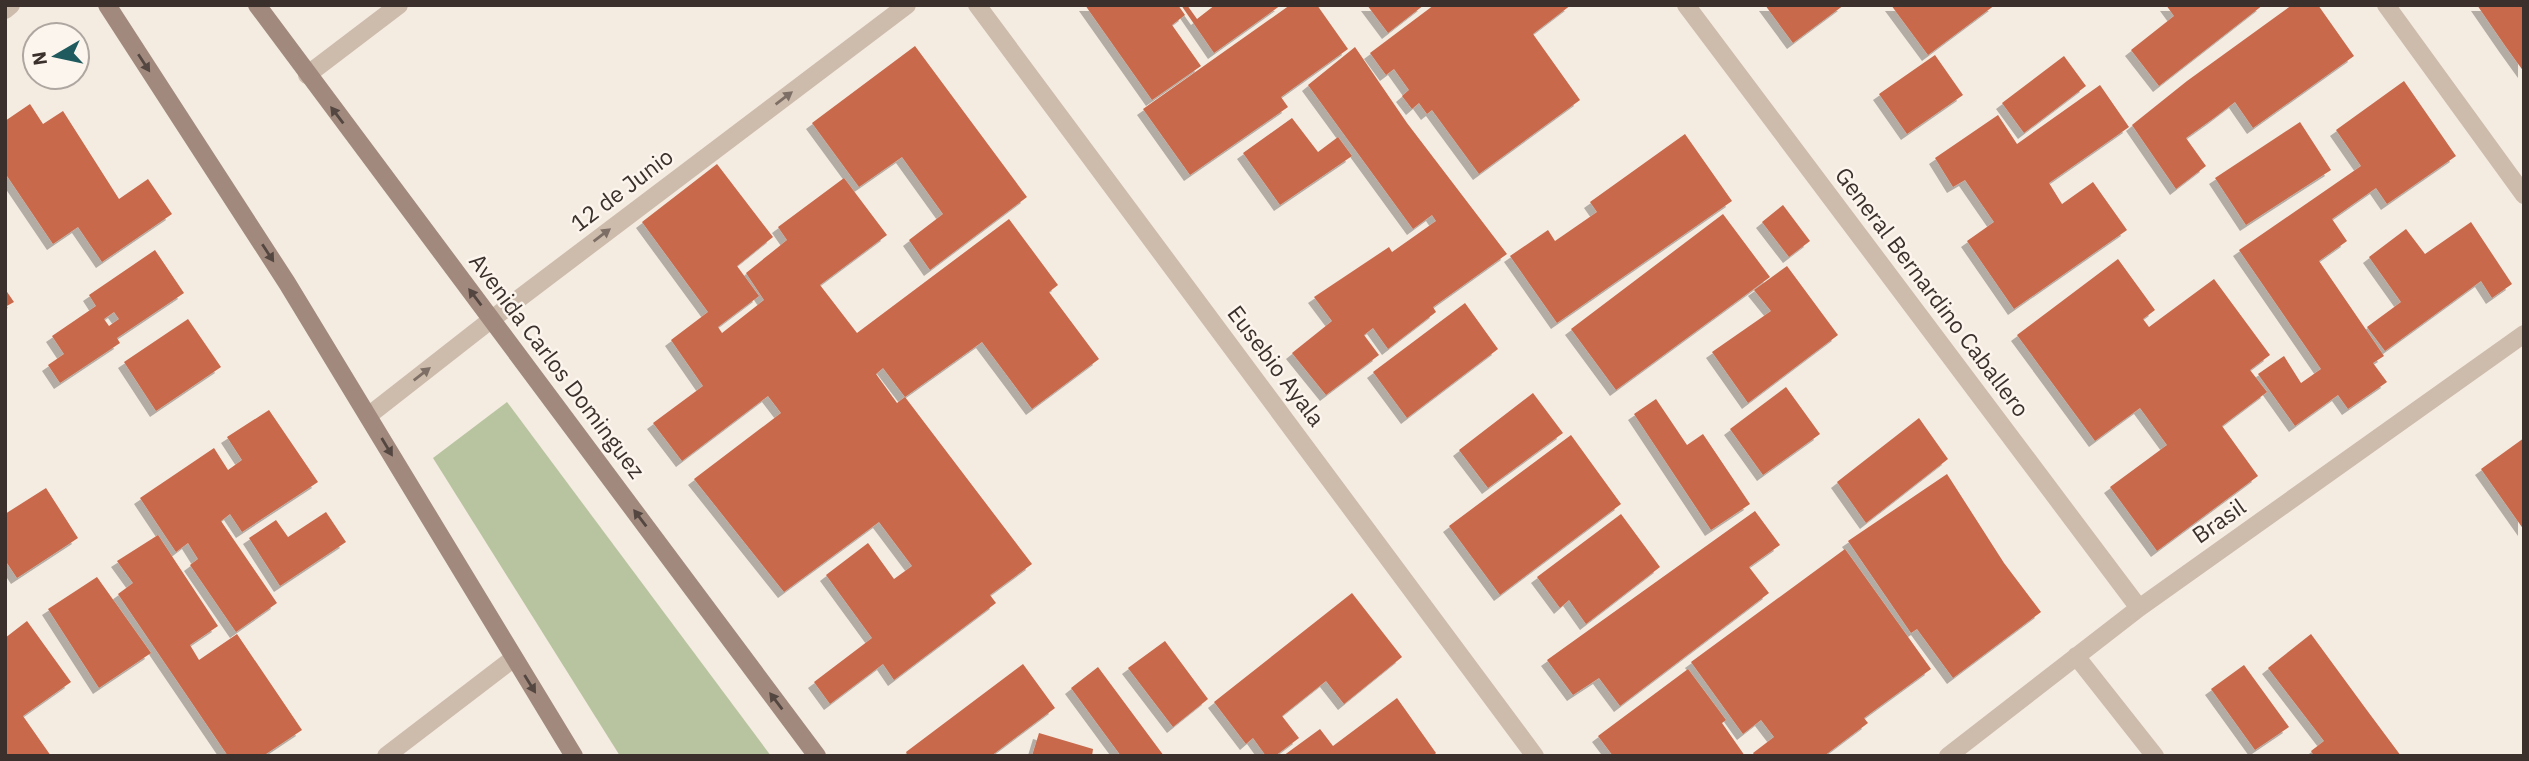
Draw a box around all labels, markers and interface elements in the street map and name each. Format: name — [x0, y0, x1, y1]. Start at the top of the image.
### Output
north arrow — [21, 21, 91, 91]
text: N — [26, 50, 52, 67]
one-way arrow — [137, 53, 150, 72]
one-way arrow — [775, 92, 793, 106]
one-way arrow — [330, 107, 345, 125]
street label: 12 de Junio — [564, 141, 679, 238]
street label: General Bernardino Caballero — [1829, 160, 2037, 422]
one-way arrow — [593, 228, 611, 243]
one-way arrow — [261, 244, 274, 263]
street label: Avenida Carlos Dominguez — [463, 247, 652, 484]
one-way arrow — [468, 288, 483, 306]
street label: Eusebio Ayala — [1221, 299, 1332, 432]
one-way arrow — [412, 366, 430, 381]
one-way arrow — [380, 438, 393, 457]
street label: Brasil — [2186, 491, 2251, 549]
one-way arrow — [633, 510, 648, 528]
one-way arrow — [523, 674, 536, 693]
one-way arrow — [769, 692, 783, 710]

